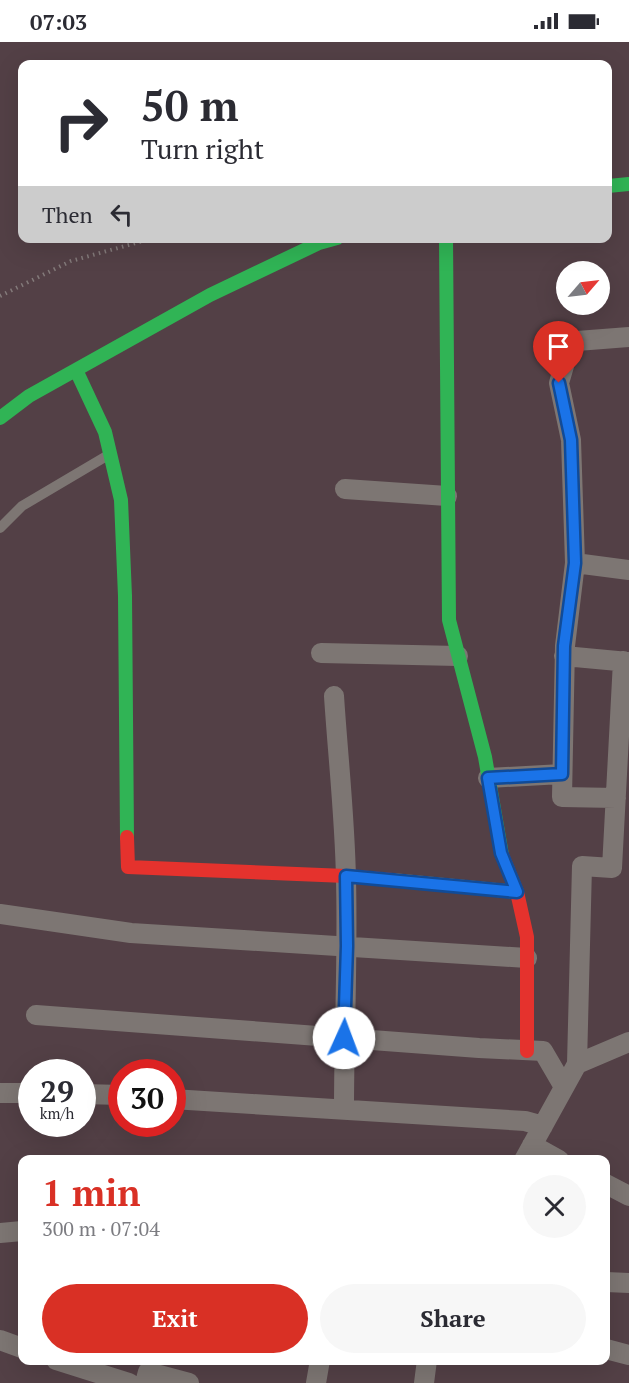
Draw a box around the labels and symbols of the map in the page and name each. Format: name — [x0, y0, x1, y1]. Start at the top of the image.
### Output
north arrow — [556, 261, 610, 315]
pin — [533, 321, 584, 383]
position arrow — [312, 1006, 376, 1070]
speed limit sign: 30 — [108, 1059, 186, 1137]

